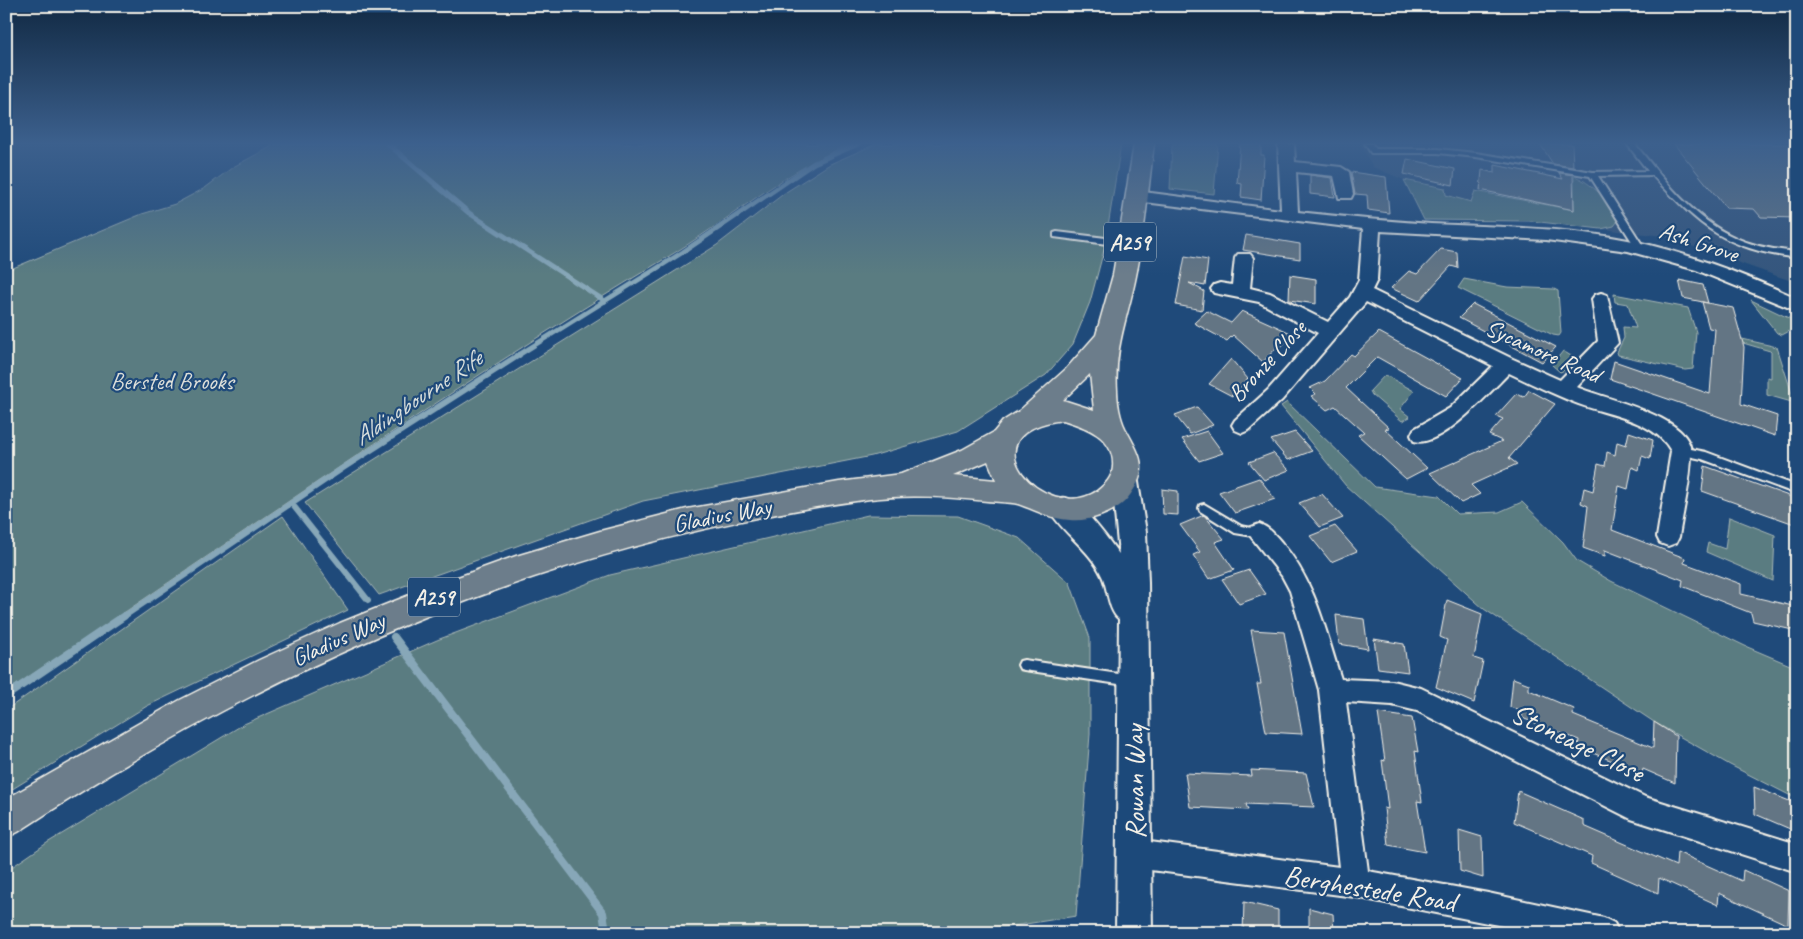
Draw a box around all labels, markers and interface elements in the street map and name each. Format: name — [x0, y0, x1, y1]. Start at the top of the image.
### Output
street label: Ash Grove — [1656, 215, 1744, 270]
road number: A259 — [1104, 222, 1156, 262]
street label: Bronze Close — [1221, 312, 1314, 408]
street label: Sycamore Road — [1481, 312, 1608, 391]
water label: Aldingbourne Rife — [347, 341, 491, 453]
park label: Bersted Brooks — [110, 366, 236, 396]
street label: Gladius Way — [671, 491, 775, 539]
road number: A259 — [408, 578, 460, 616]
street label: Gladius Way — [287, 604, 391, 673]
street label: Stoneage Close — [1505, 694, 1652, 791]
street label: Rowan Way — [1115, 722, 1154, 840]
street label: Berghestede Road — [1281, 857, 1463, 921]

